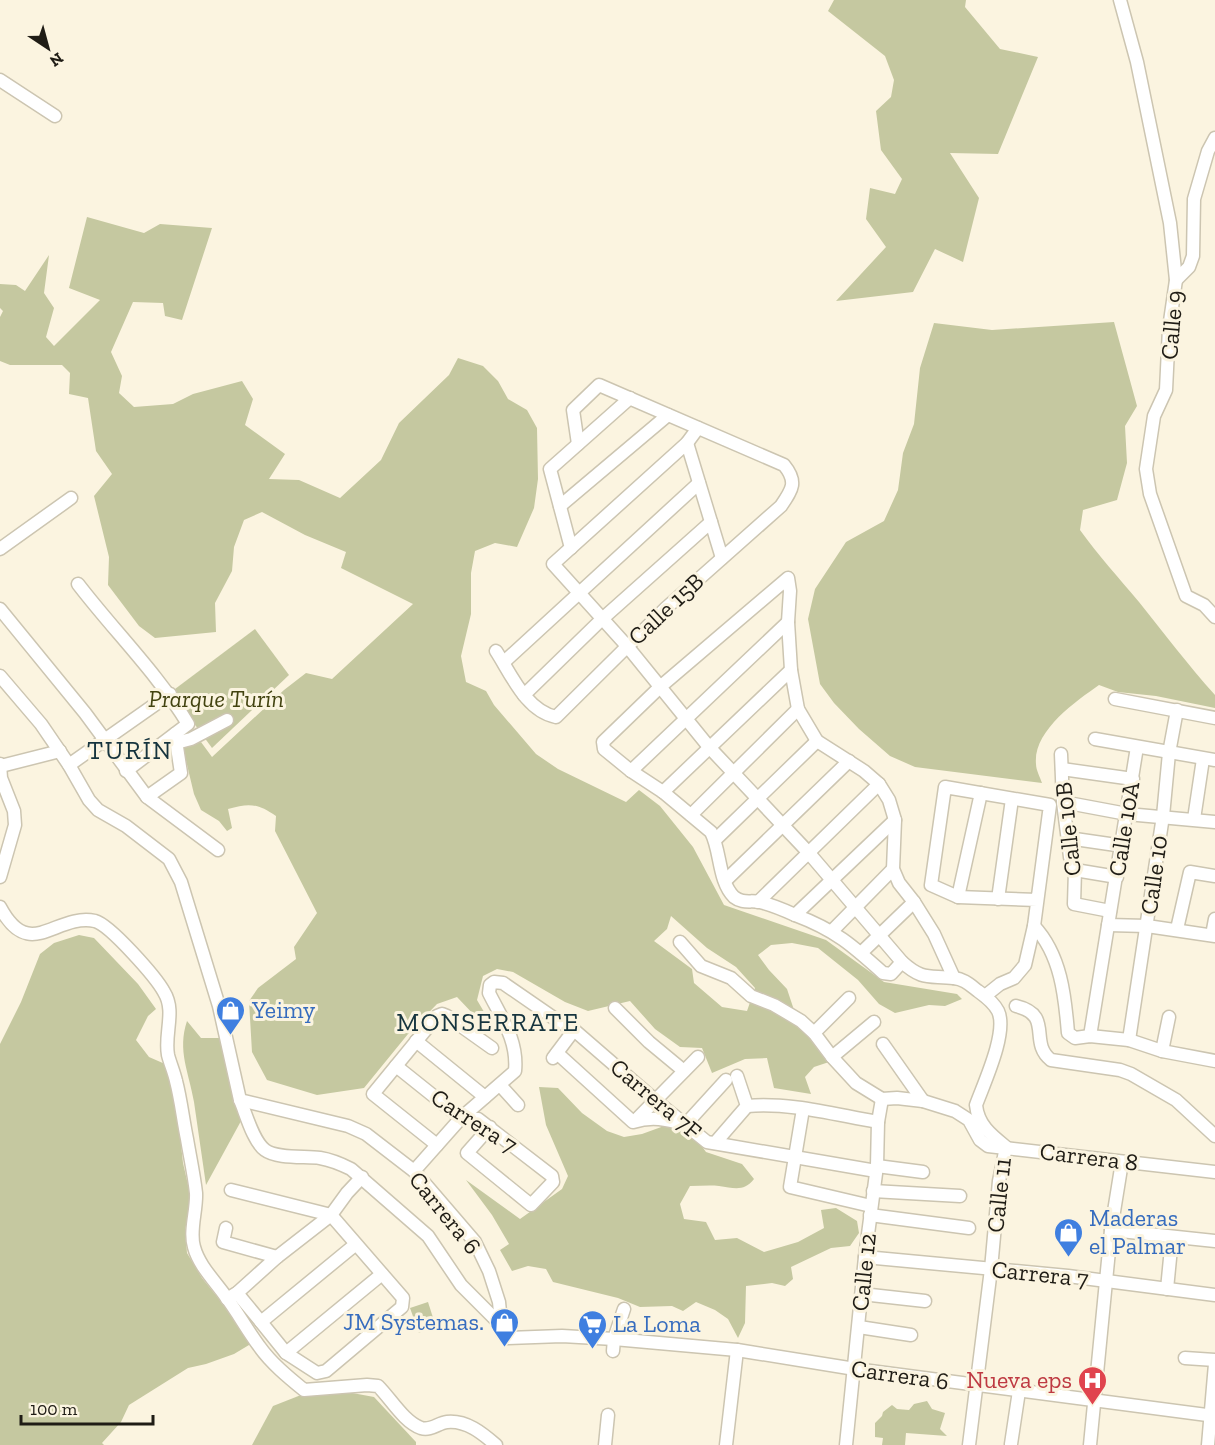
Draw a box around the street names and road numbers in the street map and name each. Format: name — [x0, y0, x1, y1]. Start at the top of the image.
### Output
street label: Calle 9 — [1154, 289, 1189, 361]
street label: Calle 15B — [622, 566, 709, 651]
street label: Calle 10A — [1102, 779, 1145, 878]
street label: Calle 10B — [1048, 781, 1087, 877]
street label: Calle 10 — [1134, 833, 1173, 916]
street label: Carrera 7F — [605, 1052, 708, 1145]
street label: Carrera 7 — [426, 1082, 523, 1159]
street label: Carrera 8 — [1038, 1136, 1140, 1177]
street label: Calle 11 — [980, 1156, 1017, 1234]
street label: Carrera 6 — [403, 1165, 488, 1260]
street label: Calle 12 — [845, 1232, 882, 1312]
street label: Carrera 7 — [990, 1254, 1090, 1293]
street label: Carrera 6 — [849, 1353, 951, 1396]

